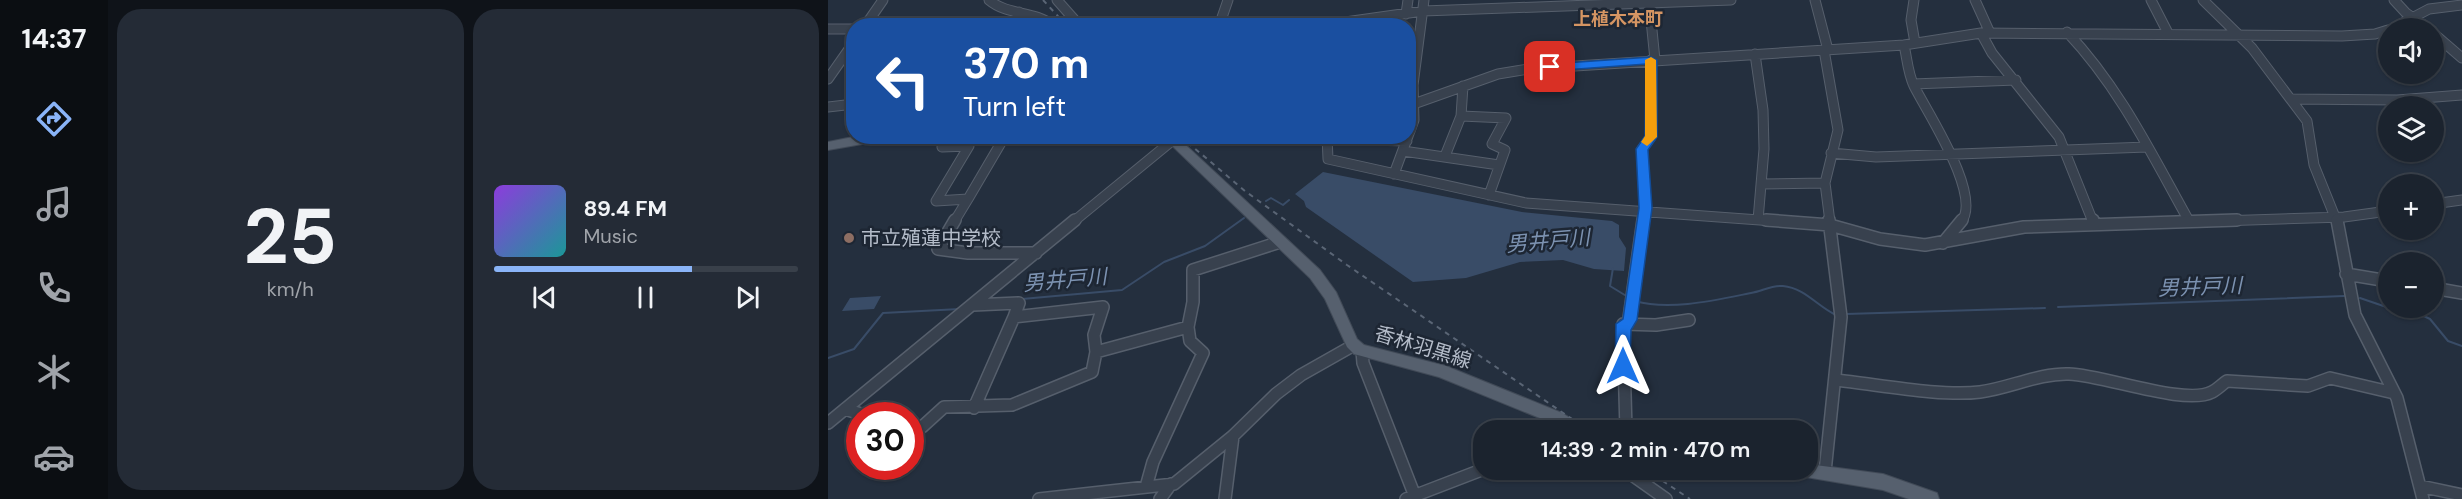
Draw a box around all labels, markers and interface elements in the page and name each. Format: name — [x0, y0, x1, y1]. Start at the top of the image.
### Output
district label: 上植木本町 — [1573, 7, 1663, 31]
map controls — [2378, 18, 2444, 318]
button: sound — [2378, 18, 2444, 84]
text: 14:37 — [22, 21, 86, 56]
text: 370 m — [963, 36, 1089, 91]
pin — [1524, 41, 1575, 92]
icon: left — [864, 42, 942, 120]
icon: arrive — [1533, 50, 1566, 83]
text: Turn left — [963, 89, 1066, 124]
button: layers — [2378, 96, 2444, 162]
icon: directions — [33, 98, 75, 140]
button: + — [2378, 174, 2444, 240]
icon: music — [33, 183, 75, 225]
text: 25 — [243, 186, 337, 287]
text: 89.4 FM — [584, 194, 667, 223]
text: Music — [584, 223, 638, 249]
water label: 男井戸川 — [1505, 223, 1593, 259]
place label: 市立殖蓮中学校 — [861, 225, 1001, 251]
marker: 市立殖蓮中学校 — [842, 231, 856, 245]
button: − — [2378, 252, 2444, 318]
water label: 男井戸川 — [1022, 262, 1110, 298]
icon: phone — [33, 267, 75, 309]
water label: 男井戸川 — [2158, 271, 2244, 302]
text: km/h — [267, 276, 314, 302]
icon: previous — [528, 281, 561, 314]
icon: pause — [629, 281, 662, 314]
icon: next — [731, 281, 764, 314]
street label: 香林羽黒線 — [1371, 320, 1475, 374]
position arrow — [1591, 334, 1655, 398]
icon: climate — [33, 351, 75, 393]
speed limit sign: 30 — [846, 402, 924, 480]
text: 14:39 · 2 min · 470 m — [1541, 435, 1750, 464]
icon: car — [33, 436, 75, 478]

